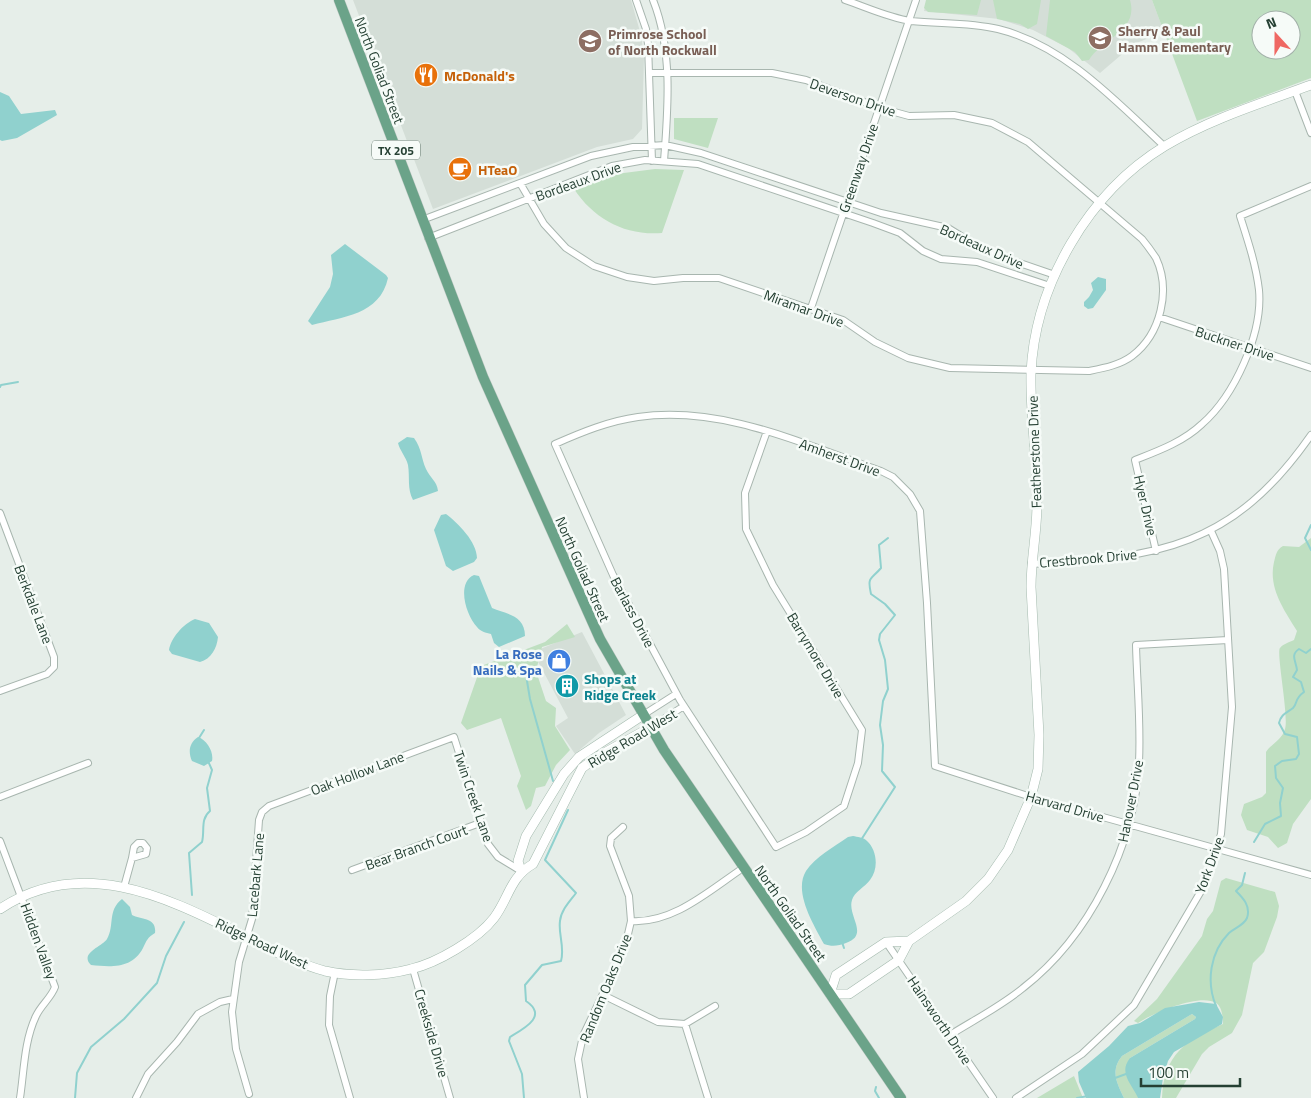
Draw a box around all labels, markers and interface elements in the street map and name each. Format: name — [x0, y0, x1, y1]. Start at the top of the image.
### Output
north arrow — [1251, 10, 1301, 60]
text: N — [1263, 11, 1279, 34]
street label: North Goliad Street — [350, 13, 410, 127]
place label: Sherry & Paul Hamm Elementary — [1118, 20, 1231, 57]
place label: Primrose School of North Rockwall — [608, 23, 717, 60]
school or university icon: Sherry & Paul Hamm Elementary — [1087, 25, 1113, 51]
school or university icon: Primrose School of North Rockwall — [577, 28, 603, 54]
restaurant icon: McDonald's — [413, 62, 439, 88]
place label: McDonald's — [444, 65, 515, 86]
street label: Deverson Drive — [807, 72, 899, 122]
street label: Greenway Drive — [833, 121, 883, 215]
road number: TX 205 — [372, 140, 420, 160]
cafe icon: HTeaO — [447, 156, 473, 182]
street label: Bordeaux Drive — [532, 156, 624, 206]
place label: HTeaO — [478, 159, 517, 180]
street label: Bordeaux Drive — [937, 218, 1027, 274]
street label: Miramar Drive — [761, 284, 847, 332]
street label: Buckner Drive — [1193, 320, 1277, 366]
street label: Featherstone Drive — [1022, 395, 1046, 509]
street label: Amherst Drive — [797, 433, 883, 481]
street label: Hyer Drive — [1129, 473, 1163, 537]
street label: North Goliad Street — [550, 513, 616, 625]
street label: Crestbrook Drive — [1038, 543, 1138, 573]
street label: Berkdale Lane — [9, 561, 59, 647]
street label: Barlass Drive — [606, 573, 660, 651]
street label: Barrymore Drive — [782, 608, 850, 702]
place label: La Rose Nails & Spa — [473, 643, 542, 680]
shop icon: La Rose Nails & Spa — [546, 648, 572, 674]
place label: Shops at Ridge Creek — [584, 668, 657, 705]
building icon: Shops at Ridge Creek — [554, 673, 580, 699]
street label: Ridge Road West — [584, 703, 681, 773]
street label: Oak Hollow Lane — [307, 746, 407, 800]
street label: Twin Creek Lane — [449, 748, 499, 844]
street label: Hanover Drive — [1112, 758, 1148, 844]
street label: Harvard Drive — [1023, 785, 1107, 827]
street label: Bear Branch Court — [362, 819, 470, 875]
street label: Lacebark Lane — [241, 832, 269, 918]
street label: York Drive — [1189, 834, 1229, 896]
street label: North Goliad Street — [750, 861, 832, 965]
street label: Hidden Valley — [15, 900, 63, 982]
street label: Ridge Road West — [212, 912, 312, 974]
street label: Random Oaks Drive — [574, 930, 636, 1046]
street label: Hainsworth Drive — [903, 972, 977, 1068]
street label: Creekside Drive — [409, 986, 455, 1080]
scale bar — [1141, 1056, 1240, 1088]
text: 100 m — [1148, 1061, 1189, 1084]

